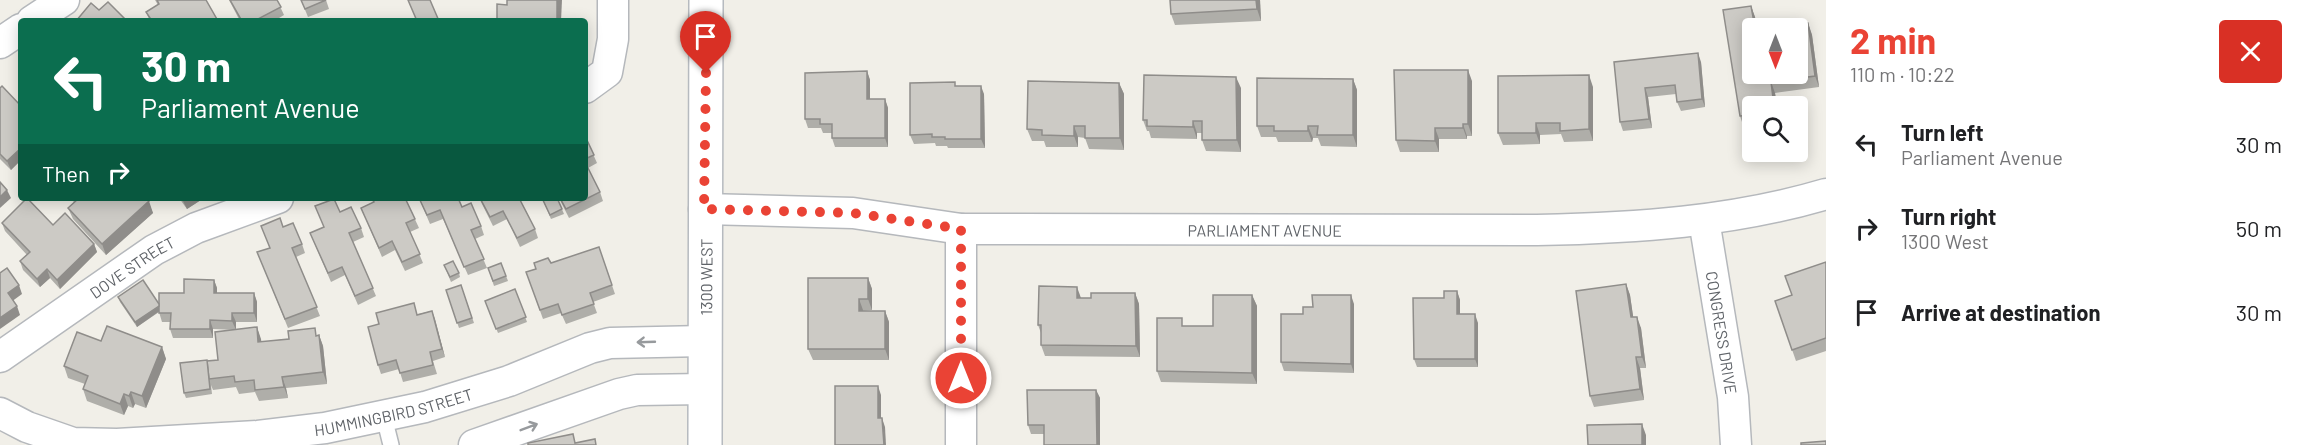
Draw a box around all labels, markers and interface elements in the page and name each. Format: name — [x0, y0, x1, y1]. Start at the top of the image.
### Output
pin — [680, 11, 731, 73]
north arrow — [1742, 18, 1808, 84]
map controls — [1742, 18, 1808, 162]
text: 2 min — [1850, 18, 1936, 61]
icon: arrive — [689, 20, 722, 53]
button: close — [2219, 20, 2282, 83]
text: 30 m — [141, 40, 231, 90]
icon: left — [42, 42, 120, 120]
text: 110 m · 10:22 — [1850, 62, 1955, 86]
text: Parliament Avenue — [141, 91, 360, 123]
button: search — [1742, 96, 1808, 162]
text: Turn left — [1901, 119, 1984, 145]
icon: left — [1850, 128, 1883, 161]
text: 30 m — [2236, 131, 2282, 157]
text: Parliament Avenue — [1901, 145, 2063, 169]
icon: right — [102, 156, 135, 189]
text: Then — [42, 160, 90, 186]
text: Turn right — [1901, 203, 1996, 229]
icon: right — [1850, 212, 1883, 245]
text: 50 m — [2236, 215, 2282, 241]
street label: PARLIAMENT AVENUE — [1187, 220, 1342, 239]
text: 1300 West — [1901, 229, 1989, 253]
street label: DOVE STREET — [86, 232, 178, 302]
street label: 1300 WEST — [696, 239, 715, 315]
street label: CONGRESS DRIVE — [1703, 270, 1742, 395]
icon: arrive — [1850, 296, 1883, 329]
text: Arrive at destination — [1901, 299, 2100, 325]
text: 30 m — [2236, 299, 2282, 325]
one-way arrow — [636, 337, 656, 348]
position arrow — [929, 346, 993, 410]
street label: HUMMINGBIRD STREET — [313, 383, 475, 439]
one-way arrow — [519, 420, 538, 431]

